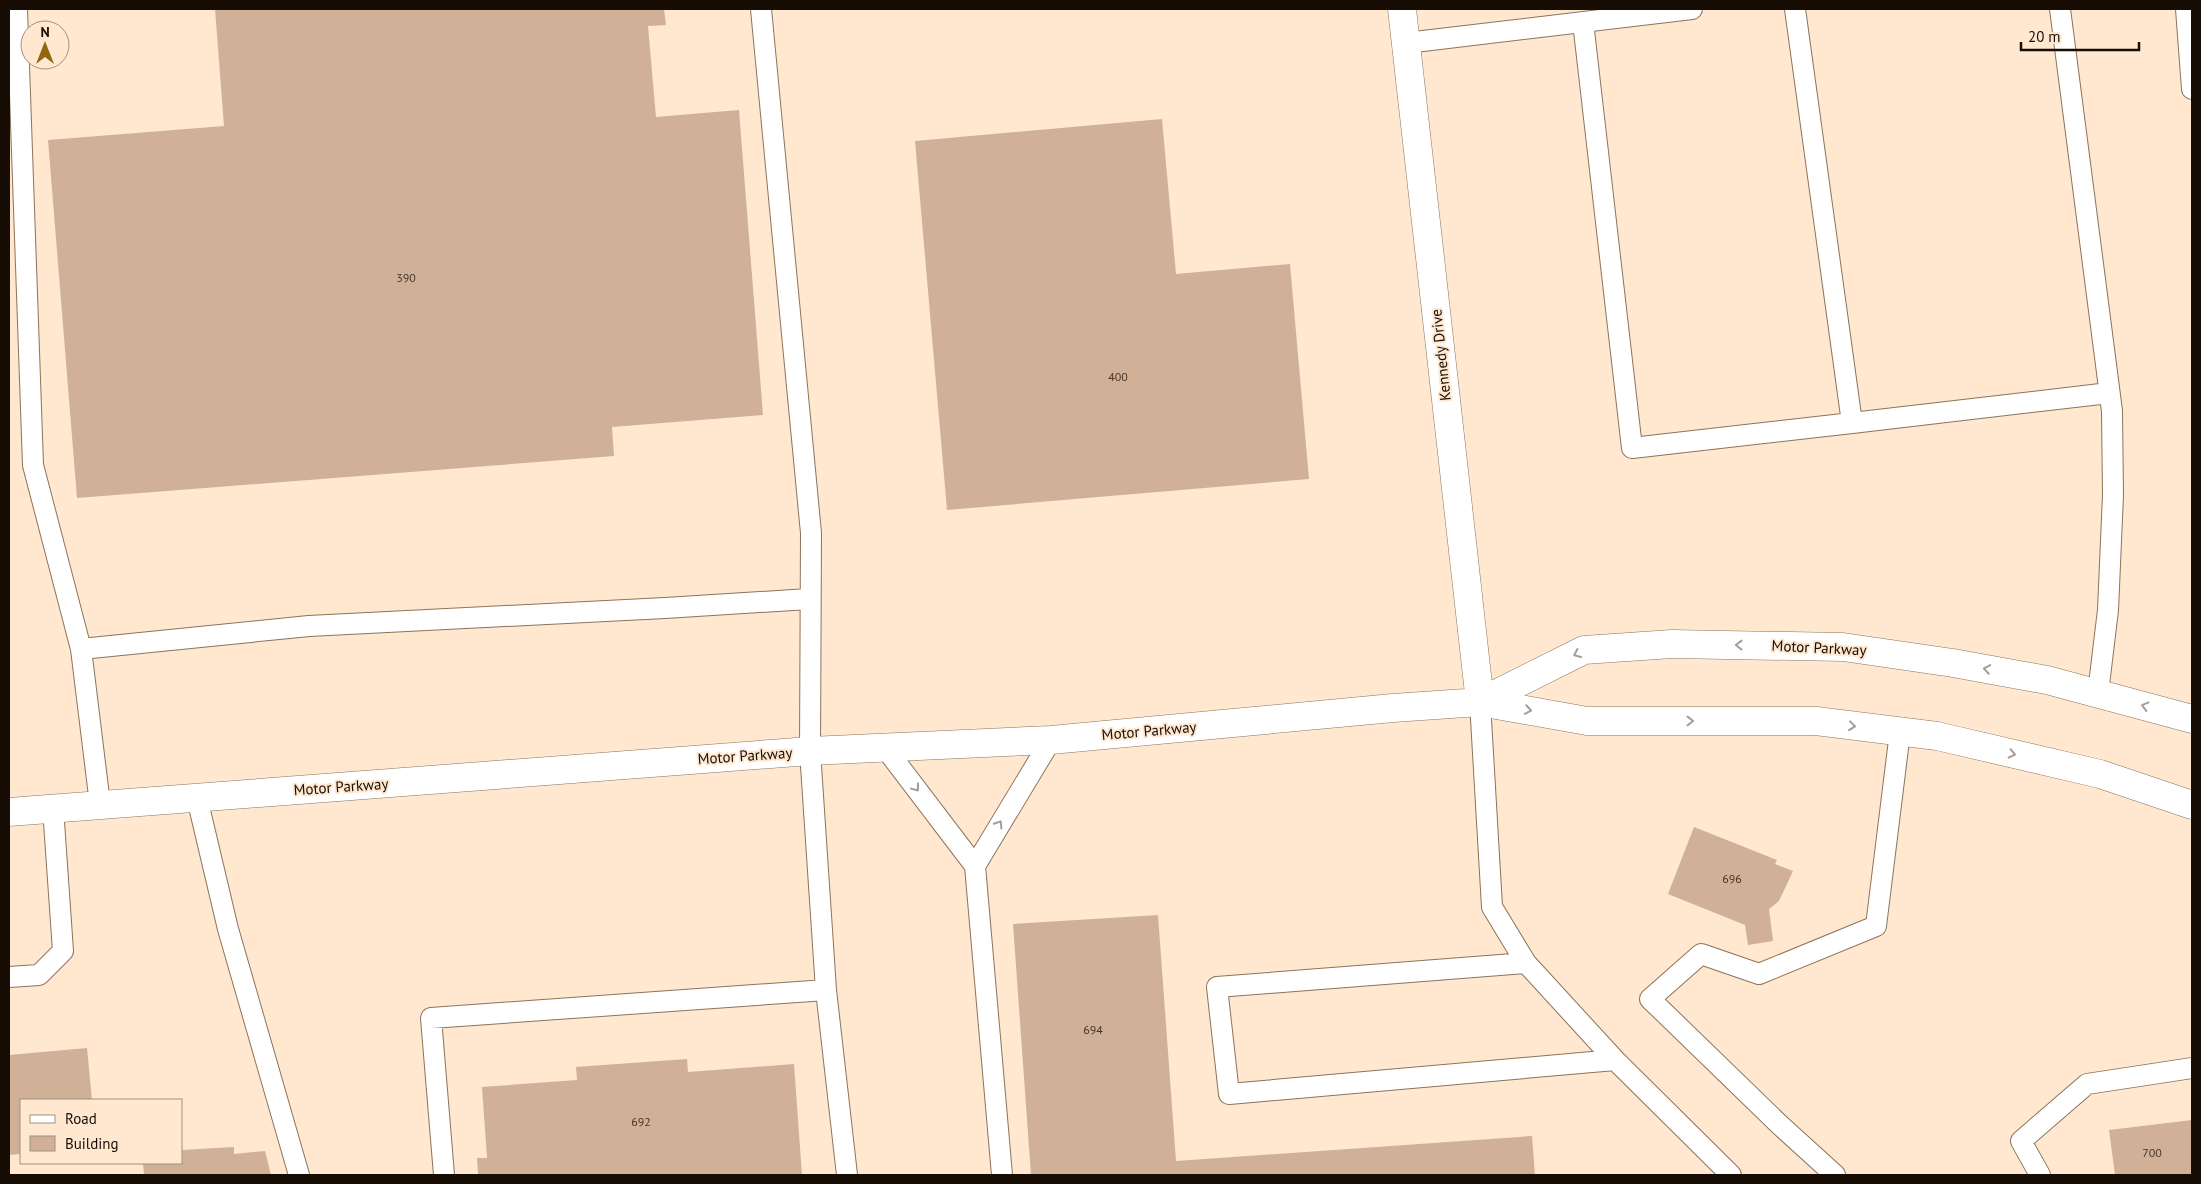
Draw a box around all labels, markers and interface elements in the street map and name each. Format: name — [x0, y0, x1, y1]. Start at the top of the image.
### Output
north arrow — [20, 20, 70, 70]
scale bar — [2021, 20, 2138, 52]
text: N — [40, 23, 50, 41]
text: 20 m — [2028, 27, 2061, 46]
house number: 390 — [396, 270, 416, 285]
street label: Kennedy Drive — [1426, 308, 1455, 402]
house number: 400 — [1108, 369, 1128, 384]
street label: Motor Parkway — [1771, 636, 1867, 659]
one-way arrow — [1735, 640, 1742, 650]
one-way arrow — [1574, 647, 1583, 657]
one-way arrow — [1983, 664, 1992, 674]
one-way arrow — [2141, 701, 2150, 712]
one-way arrow — [1524, 705, 1533, 715]
one-way arrow — [1686, 716, 1694, 726]
street label: Motor Parkway — [1101, 717, 1197, 744]
one-way arrow — [1849, 720, 1857, 731]
street label: Motor Parkway — [697, 743, 793, 768]
one-way arrow — [2008, 748, 2017, 758]
street label: Motor Parkway — [293, 774, 389, 799]
one-way arrow — [910, 782, 918, 791]
one-way arrow — [992, 820, 1002, 829]
house number: 696 — [1722, 871, 1742, 886]
house number: 694 — [1083, 1022, 1103, 1037]
legend — [20, 1099, 182, 1164]
text: Road — [65, 1109, 97, 1128]
house number: 692 — [631, 1114, 651, 1129]
text: Building — [65, 1134, 119, 1153]
house number: 700 — [2142, 1145, 2162, 1160]

